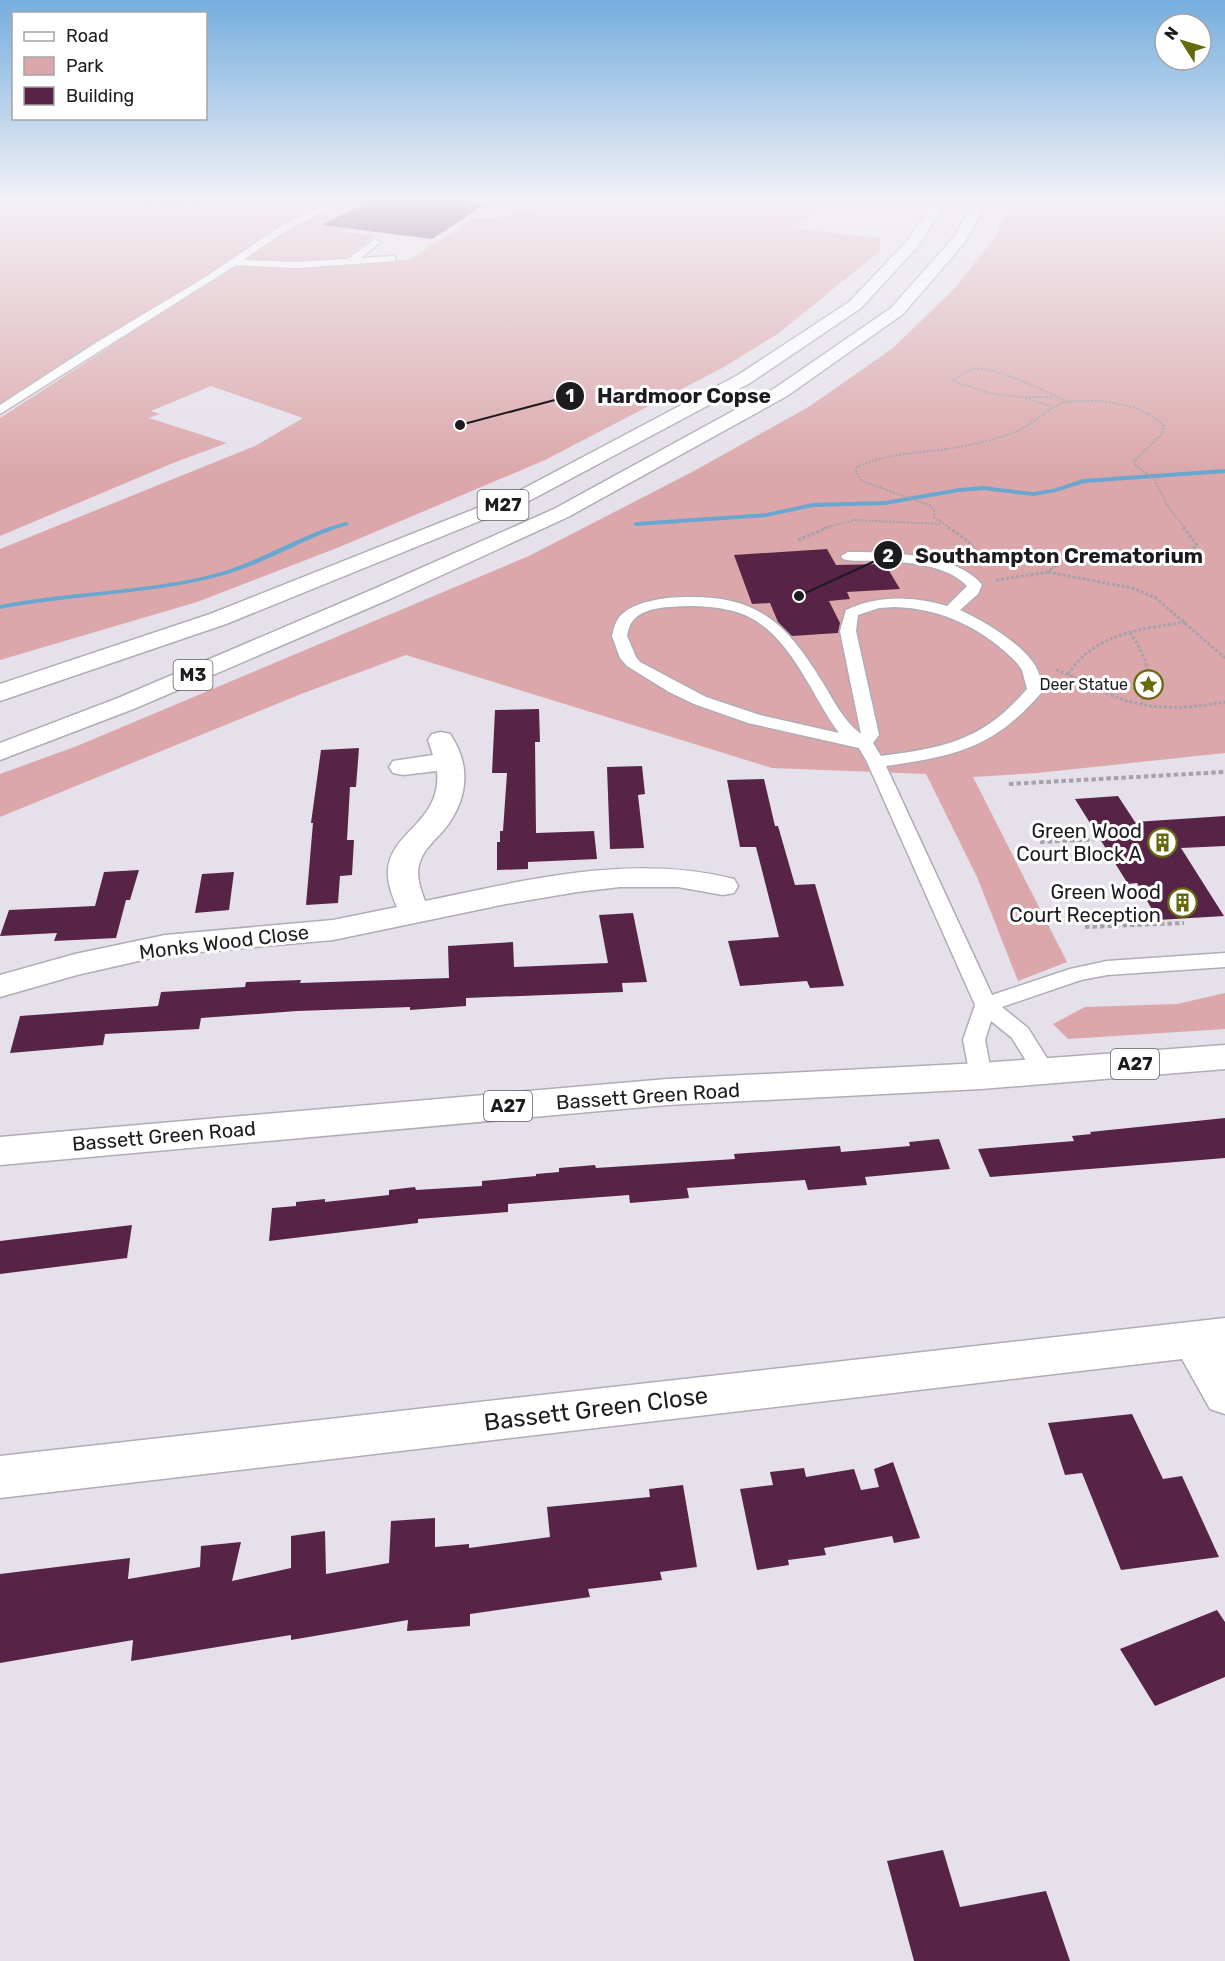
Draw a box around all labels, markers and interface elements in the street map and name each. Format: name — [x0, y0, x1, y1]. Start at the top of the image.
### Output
legend — [12, 12, 207, 120]
north arrow — [1153, 12, 1213, 72]
text: N — [1160, 23, 1182, 44]
text: Road — [66, 25, 109, 47]
text: Park — [66, 55, 104, 77]
text: Building — [66, 85, 134, 107]
callout: Hardmoor Copse — [555, 376, 783, 415]
text: Hardmoor Copse — [597, 383, 771, 408]
text: 1 — [566, 385, 574, 407]
road number: M27 — [478, 490, 528, 520]
callout: Southampton Crematorium — [873, 536, 1215, 575]
text: Southampton Crematorium — [915, 543, 1203, 568]
text: 2 — [882, 545, 894, 567]
road number: M3 — [174, 660, 212, 690]
place icon: Deer Statue — [1133, 668, 1165, 700]
place label: Deer Statue — [1040, 675, 1128, 694]
place label: Green Wood Court Block A — [1016, 819, 1142, 866]
building icon: Green Wood Court Block A — [1147, 826, 1179, 858]
place label: Green Wood Court Reception — [1009, 880, 1161, 927]
building icon: Green Wood Court Reception — [1166, 887, 1198, 919]
street label: Monks Wood Close — [138, 920, 310, 964]
road number: A27 — [1111, 1049, 1159, 1079]
street label: Bassett Green Road — [555, 1078, 741, 1114]
road number: A27 — [484, 1091, 532, 1121]
street label: Bassett Green Road — [71, 1116, 257, 1156]
street label: Bassett Green Close — [482, 1381, 710, 1437]

